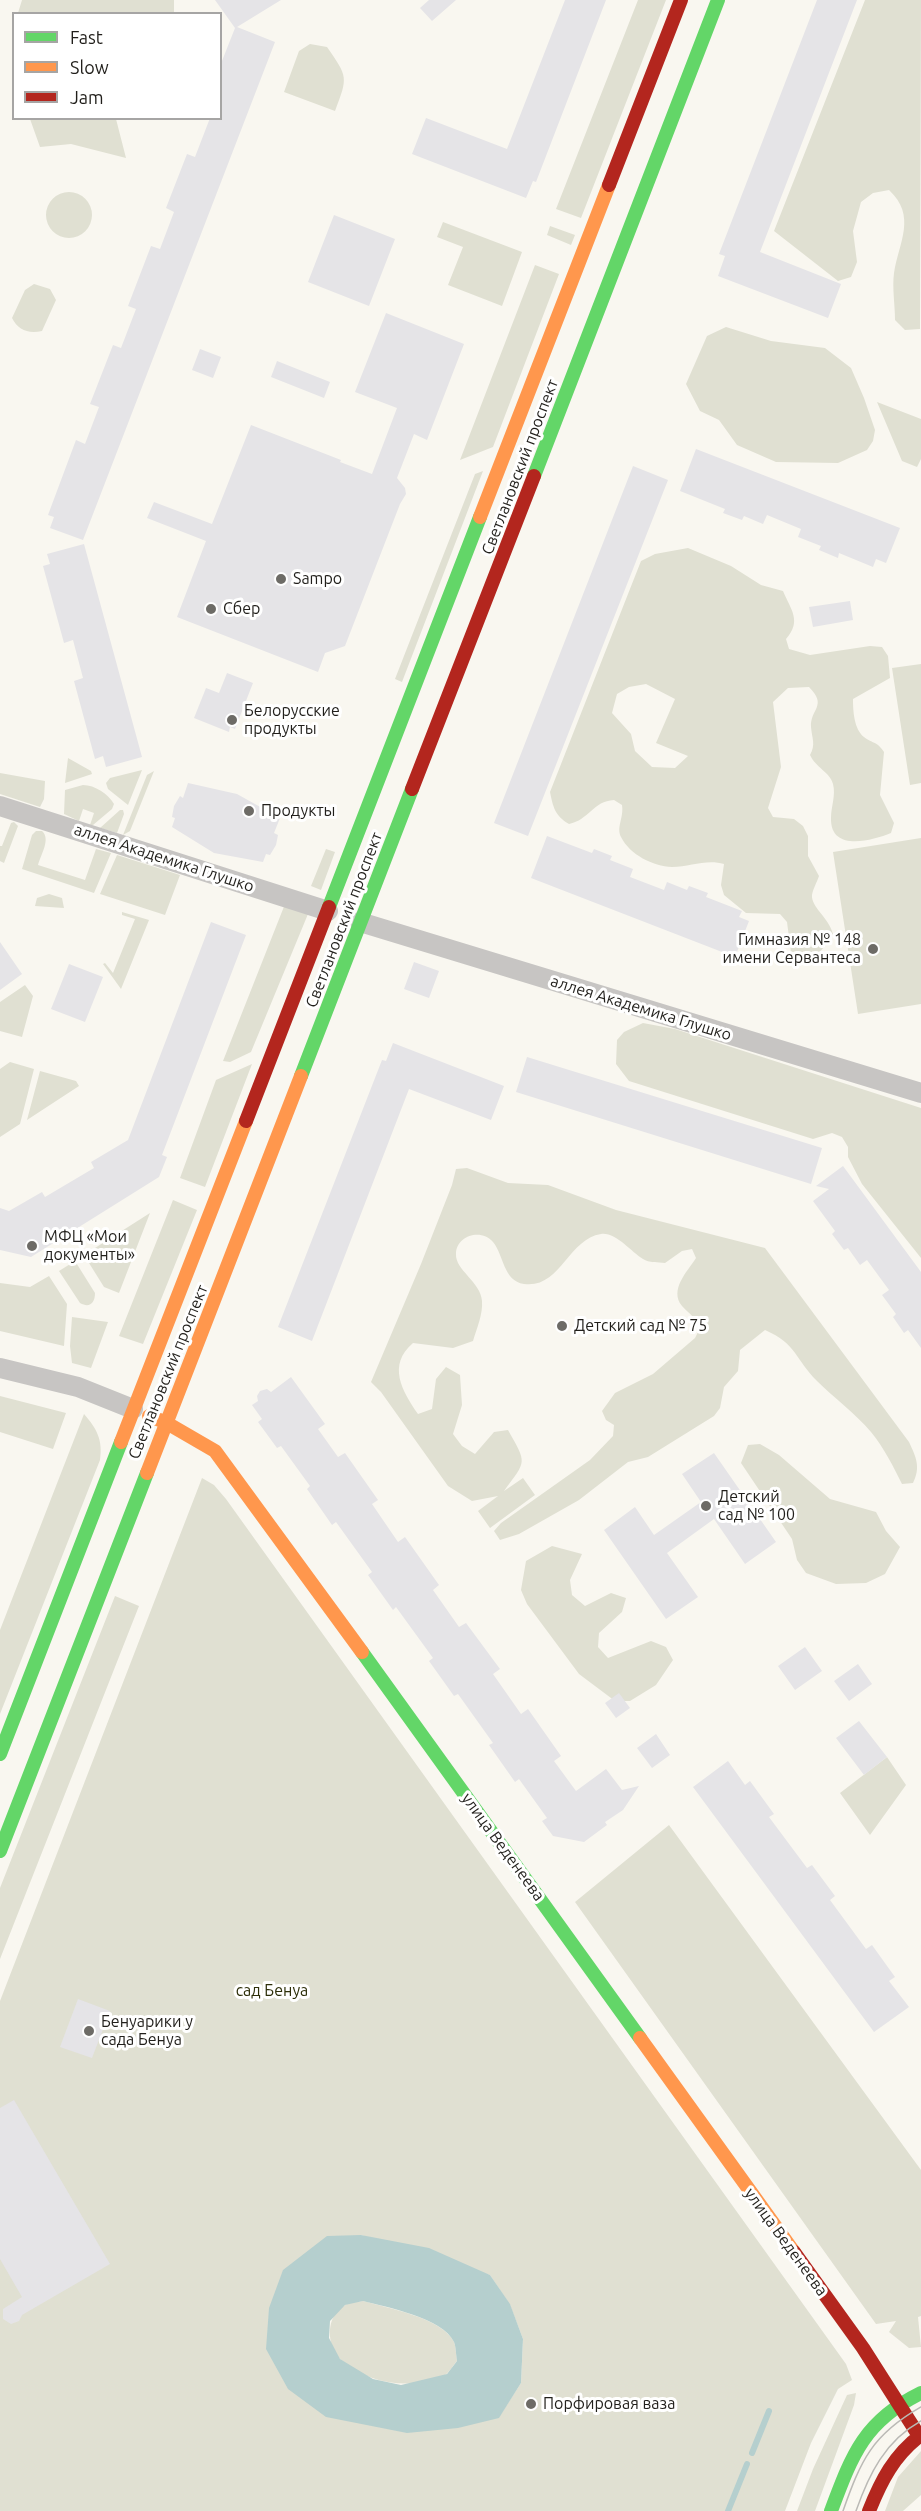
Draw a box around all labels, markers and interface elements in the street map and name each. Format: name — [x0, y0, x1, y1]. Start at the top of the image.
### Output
legend — [12, 12, 222, 120]
text: Fast — [70, 27, 103, 47]
text: Slow — [70, 57, 109, 77]
text: Jam — [70, 87, 104, 107]
street label: Светлановский проспект — [478, 377, 562, 557]
place label: Sampo — [293, 569, 342, 589]
marker: Sampo — [274, 572, 288, 586]
place label: Сбер — [223, 599, 260, 619]
marker: Сбер — [204, 602, 218, 616]
place label: Белорусские продукты — [244, 701, 340, 739]
marker: Белорусские продукты — [225, 713, 239, 727]
place label: Продукты — [261, 801, 336, 821]
marker: Продукты — [242, 804, 256, 818]
street label: аллея Академика Глушко — [72, 820, 256, 896]
street label: Светлановский проспект — [302, 830, 386, 1010]
place label: Гимназия № 148 имени Сервантеса — [723, 930, 861, 968]
marker: Гимназия № 148 имени Сервантеса — [866, 942, 880, 956]
street label: аллея Академика Глушко — [548, 971, 734, 1045]
place label: МФЦ «Мои документы» — [44, 1227, 135, 1265]
marker: МФЦ «Мои документы» — [25, 1239, 39, 1253]
street label: Светлановский проспект — [124, 1282, 212, 1462]
place label: Детский сад № 75 — [574, 1316, 707, 1336]
marker: Детский сад № 75 — [555, 1319, 569, 1333]
place label: Детский сад № 100 — [718, 1487, 795, 1525]
marker: Детский сад № 100 — [699, 1499, 713, 1513]
street label: улица Веденеева — [457, 1789, 549, 1905]
park label: сад Бенуа — [236, 1981, 308, 2001]
place label: Бенуарики у сада Бенуа — [101, 2012, 193, 2050]
marker: Бенуарики у сада Бенуа — [82, 2024, 96, 2038]
street label: улица Веденеева — [740, 2184, 832, 2300]
place label: Порфировая ваза — [543, 2394, 675, 2414]
marker: Порфировая ваза — [524, 2397, 538, 2411]

